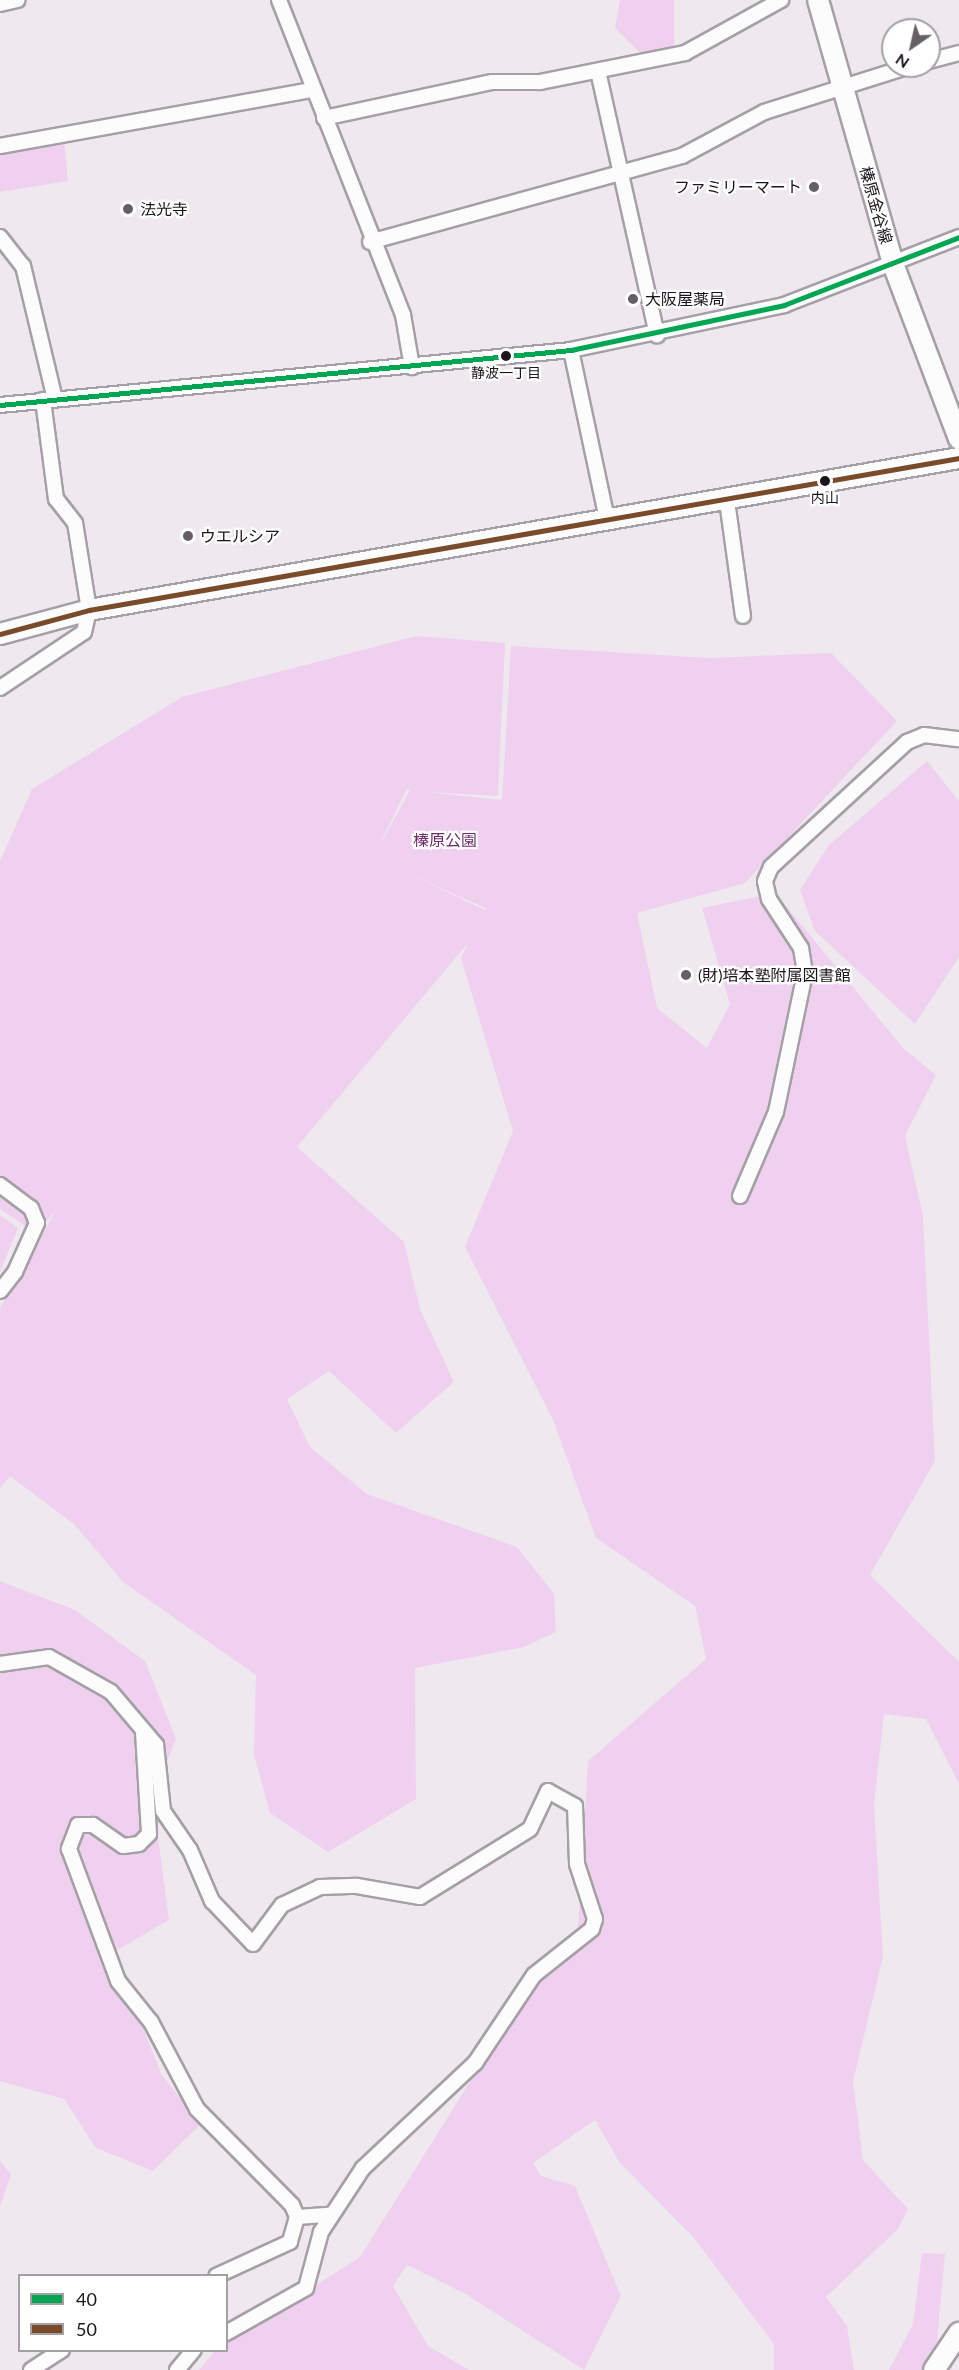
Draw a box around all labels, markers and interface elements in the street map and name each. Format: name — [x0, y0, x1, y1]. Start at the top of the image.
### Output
north arrow — [881, 18, 941, 78]
text: N — [891, 50, 912, 73]
street label: 榛原金谷線 — [856, 164, 896, 246]
place label: ファミリーマート — [674, 177, 802, 197]
marker: ファミリーマート — [807, 180, 821, 194]
place label: 法光寺 — [140, 199, 188, 219]
marker: 法光寺 — [121, 202, 135, 216]
place label: 大阪屋薬局 — [645, 289, 725, 309]
marker: 大阪屋薬局 — [626, 292, 640, 306]
marker: 静波一丁目 — [500, 350, 512, 362]
place label: 静波一丁目 — [471, 365, 541, 381]
marker: 内山 — [819, 475, 831, 487]
place label: 内山 — [811, 490, 839, 506]
place label: ウエルシア — [200, 526, 280, 546]
marker: ウエルシア — [181, 529, 195, 543]
park label: 榛原公園 — [413, 830, 477, 850]
place label: (財)培本塾附属図書館 — [698, 965, 851, 985]
marker: (財)培本塾附属図書館 — [679, 968, 693, 982]
legend — [18, 2274, 228, 2352]
text: 40 — [76, 2288, 97, 2310]
text: 50 — [76, 2318, 97, 2340]

